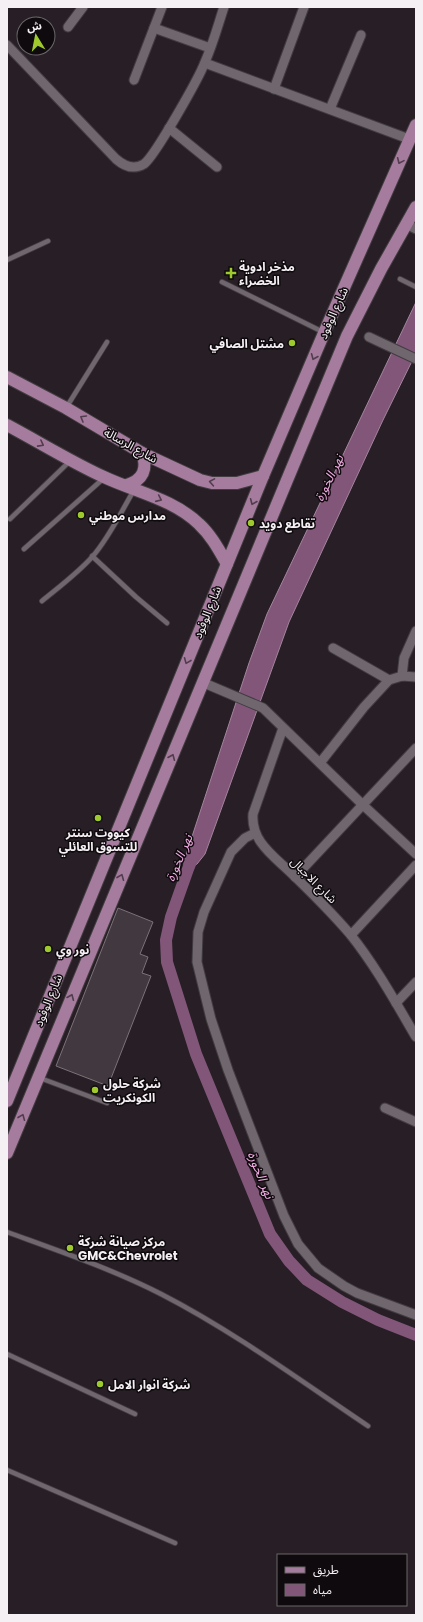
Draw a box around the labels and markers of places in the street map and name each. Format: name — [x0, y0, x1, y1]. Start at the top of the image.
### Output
place label: مذخر ادوية الخضراء — [239, 258, 295, 289]
marker: مذخر ادوية الخضراء — [226, 268, 236, 278]
place label: مشتل الصافي — [209, 335, 284, 353]
marker: مشتل الصافي — [287, 338, 297, 348]
place label: مدارس موطني — [89, 507, 166, 525]
marker: مدارس موطني — [76, 510, 86, 520]
place label: تقاطع دويد — [259, 515, 316, 533]
marker: تقاطع دويد — [246, 518, 256, 528]
marker: كيووت سنتر للتسوق العائلي — [93, 813, 103, 823]
place label: كيووت سنتر للتسوق العائلي — [59, 824, 137, 856]
place label: نور وي — [56, 941, 90, 959]
marker: نور وي — [43, 944, 53, 954]
place label: شركة حلول الكونكريت — [103, 1075, 161, 1106]
marker: شركة حلول الكونكريت — [90, 1085, 100, 1095]
place label: مركز صيانة شركة GMC&Chevrolet — [78, 1233, 178, 1264]
marker: مركز صيانة شركة GMC&Chevrolet — [65, 1243, 75, 1253]
place label: شركة انوار الامل — [108, 1376, 190, 1393]
marker: شركة انوار الامل — [95, 1379, 105, 1389]

